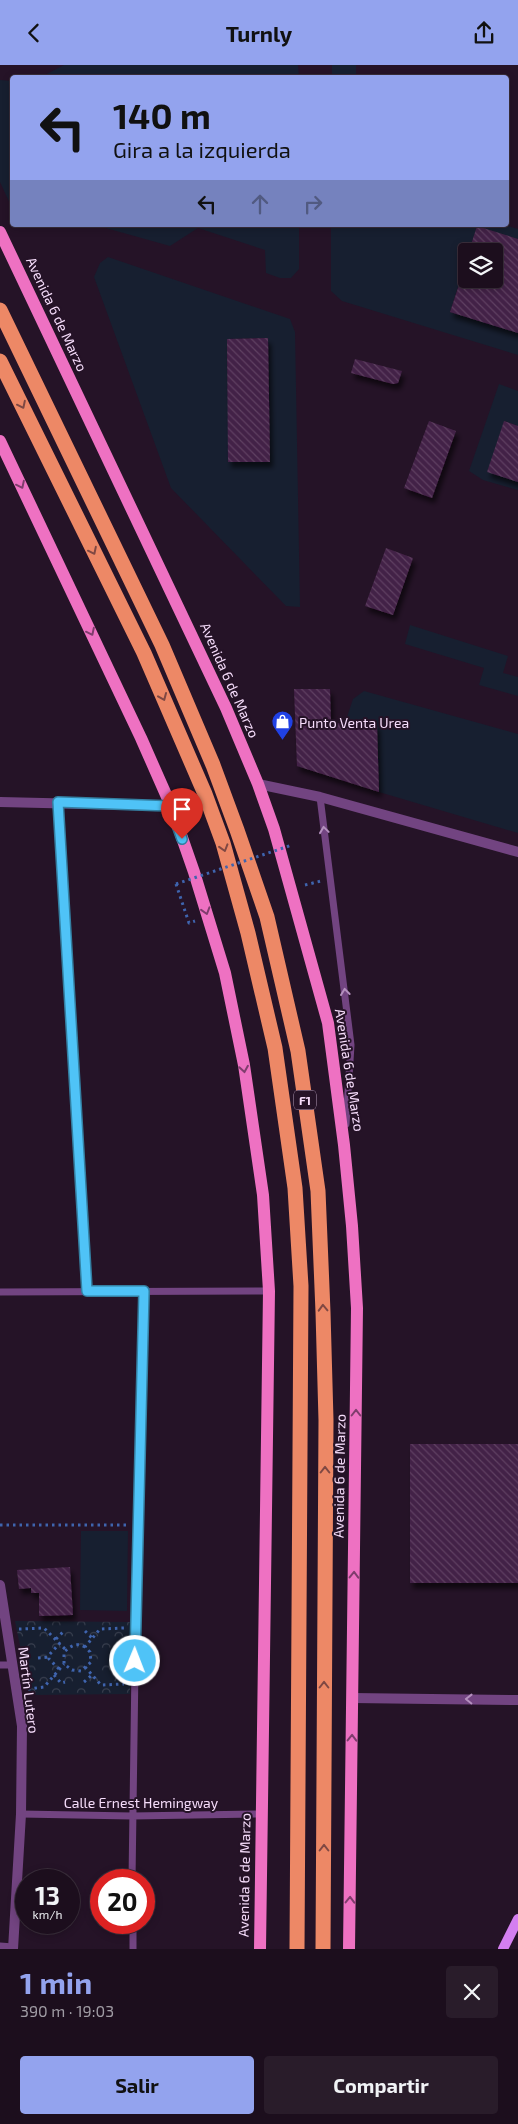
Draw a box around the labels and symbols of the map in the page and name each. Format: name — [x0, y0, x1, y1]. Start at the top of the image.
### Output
street label: Avenida 6 de Marzo — [23, 254, 91, 374]
one-way arrow — [15, 400, 26, 409]
one-way arrow — [15, 480, 25, 489]
one-way arrow — [87, 545, 97, 554]
street label: Avenida 6 de Marzo — [197, 620, 263, 740]
one-way arrow — [85, 627, 95, 636]
one-way arrow — [156, 692, 167, 701]
shop icon: Punto Venta Urea — [271, 710, 295, 741]
place label: Punto Venta Urea — [299, 714, 409, 731]
pin — [161, 788, 203, 839]
one-way arrow — [320, 826, 330, 835]
one-way arrow — [218, 843, 228, 851]
one-way arrow — [200, 906, 210, 915]
one-way arrow — [340, 987, 351, 995]
street label: Avenida 6 de Marzo — [332, 1007, 368, 1133]
one-way arrow — [239, 1064, 249, 1073]
road number: F1 — [294, 1091, 316, 1109]
one-way arrow — [318, 1304, 329, 1312]
one-way arrow — [351, 1409, 361, 1416]
street label: Avenida 6 de Marzo — [329, 1414, 349, 1538]
one-way arrow — [320, 1466, 330, 1474]
one-way arrow — [349, 1571, 359, 1579]
position arrow — [108, 1634, 160, 1686]
street label: Martín Lutero — [15, 1646, 43, 1734]
one-way arrow — [319, 1681, 329, 1689]
one-way arrow — [465, 1694, 473, 1705]
one-way arrow — [347, 1734, 357, 1742]
street label: Calle Ernest Hemingway — [64, 1794, 219, 1811]
street label: Avenida 6 de Marzo — [234, 1813, 254, 1937]
one-way arrow — [319, 1844, 329, 1852]
speed limit sign: 20 — [90, 1869, 155, 1934]
one-way arrow — [345, 1896, 355, 1904]

